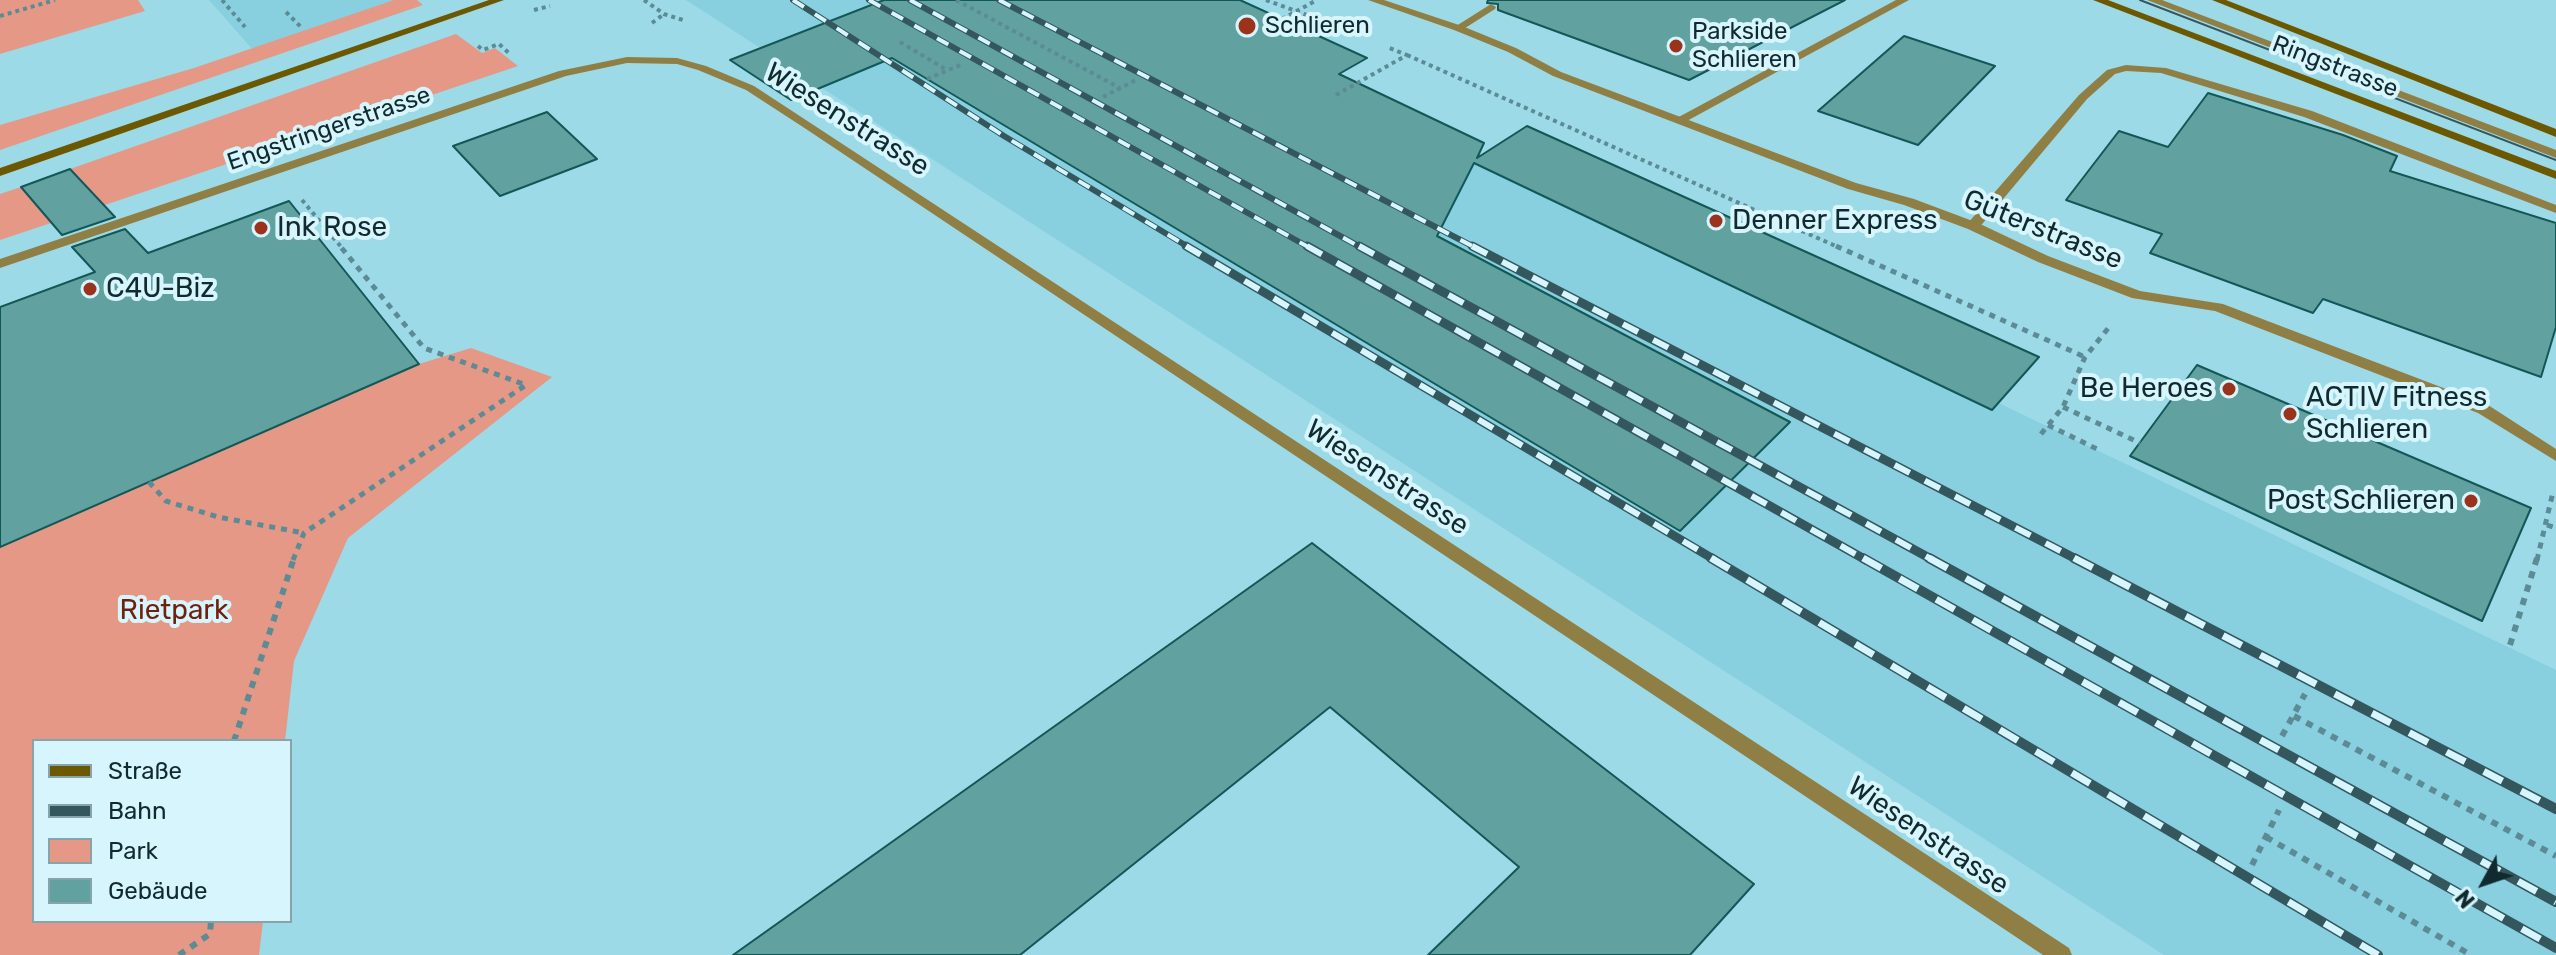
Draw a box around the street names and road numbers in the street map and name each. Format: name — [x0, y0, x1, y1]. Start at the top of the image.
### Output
street label: Ringstrasse — [2268, 30, 2402, 104]
street label: Wiesenstrasse — [759, 56, 935, 184]
street label: Engstringerstrasse — [224, 81, 434, 177]
street label: Güterstrasse — [1959, 183, 2127, 277]
street label: Wiesenstrasse — [1299, 413, 1475, 543]
street label: Wiesenstrasse — [1841, 770, 2015, 902]

